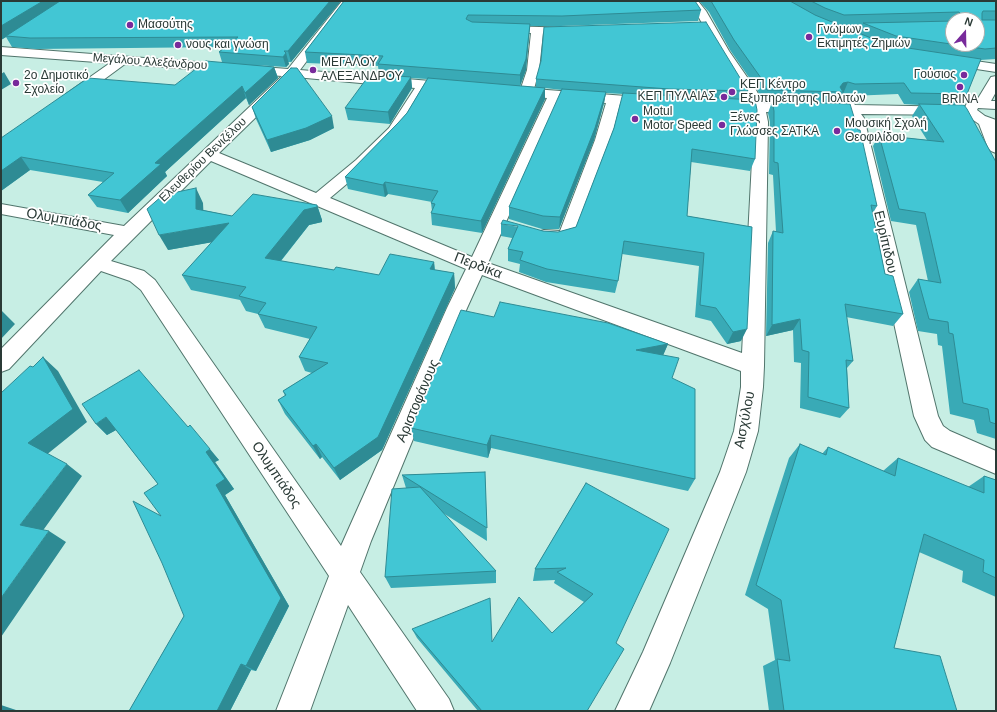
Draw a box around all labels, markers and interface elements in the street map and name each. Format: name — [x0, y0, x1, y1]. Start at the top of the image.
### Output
north arrow — [945, 12, 985, 52]
text: N — [963, 15, 975, 29]
place label: Μασούτης — [138, 18, 193, 32]
marker: Μασούτης — [125, 20, 135, 30]
place label: Γνώμων - Εκτιμητές Ζημιών — [817, 23, 910, 51]
marker: Γνώμων - Εκτιμητές Ζημιών — [804, 32, 814, 42]
place label: νους και γνώση — [186, 38, 269, 52]
marker: νους και γνώση — [173, 40, 183, 50]
street label: Μεγάλου Αλεξάνδρου — [92, 51, 208, 73]
place label: ΜΕΓΑΛΟΥ ΑΛΕΞΑΝΔΡΟΥ — [321, 56, 402, 84]
marker: ΜΕΓΑΛΟΥ ΑΛΕΞΑΝΔΡΟΥ — [308, 65, 318, 75]
place label: Γούσιος — [914, 68, 956, 82]
place label: 2ο Δημοτικό Σχολείο — [24, 69, 89, 97]
marker: Γούσιος — [959, 70, 969, 80]
marker: 2ο Δημοτικό Σχολείο — [11, 78, 21, 88]
place label: ΚΕΠ Κέντρο Εξυπηρέτησης Πολιτών — [740, 78, 865, 106]
marker: BRINA — [955, 82, 965, 92]
marker: ΚΕΠ Κέντρο Εξυπηρέτησης Πολιτών — [727, 87, 737, 97]
place label: ΚΕΠ ΠΥΛΑΙΑΣ — [637, 90, 716, 104]
marker: ΚΕΠ ΠΥΛΑΙΑΣ — [719, 92, 729, 102]
place label: BRINA — [942, 93, 978, 107]
place label: Motul Motor Speed — [643, 105, 712, 133]
place label: Ξένες Γλώσσες ΣΑΤΚΑ — [730, 111, 819, 139]
marker: Motul Motor Speed — [630, 114, 640, 124]
street label: Ελευθερίου Βενιζέλου — [156, 115, 250, 205]
place label: Μουσική Σχολή Θεοφιλίδου — [845, 117, 927, 145]
marker: Ξένες Γλώσσες ΣΑΤΚΑ — [717, 120, 727, 130]
marker: Μουσική Σχολή Θεοφιλίδου — [832, 126, 842, 136]
street label: Ολυμπιάδος — [25, 205, 103, 235]
street label: Ευρίπιδου — [870, 209, 900, 275]
street label: Περδίκα — [452, 249, 504, 283]
street label: Αριστοφάνους — [393, 357, 443, 445]
street label: Αισχύλου — [731, 390, 759, 450]
street label: Ολυμπιάδος — [248, 439, 304, 511]

